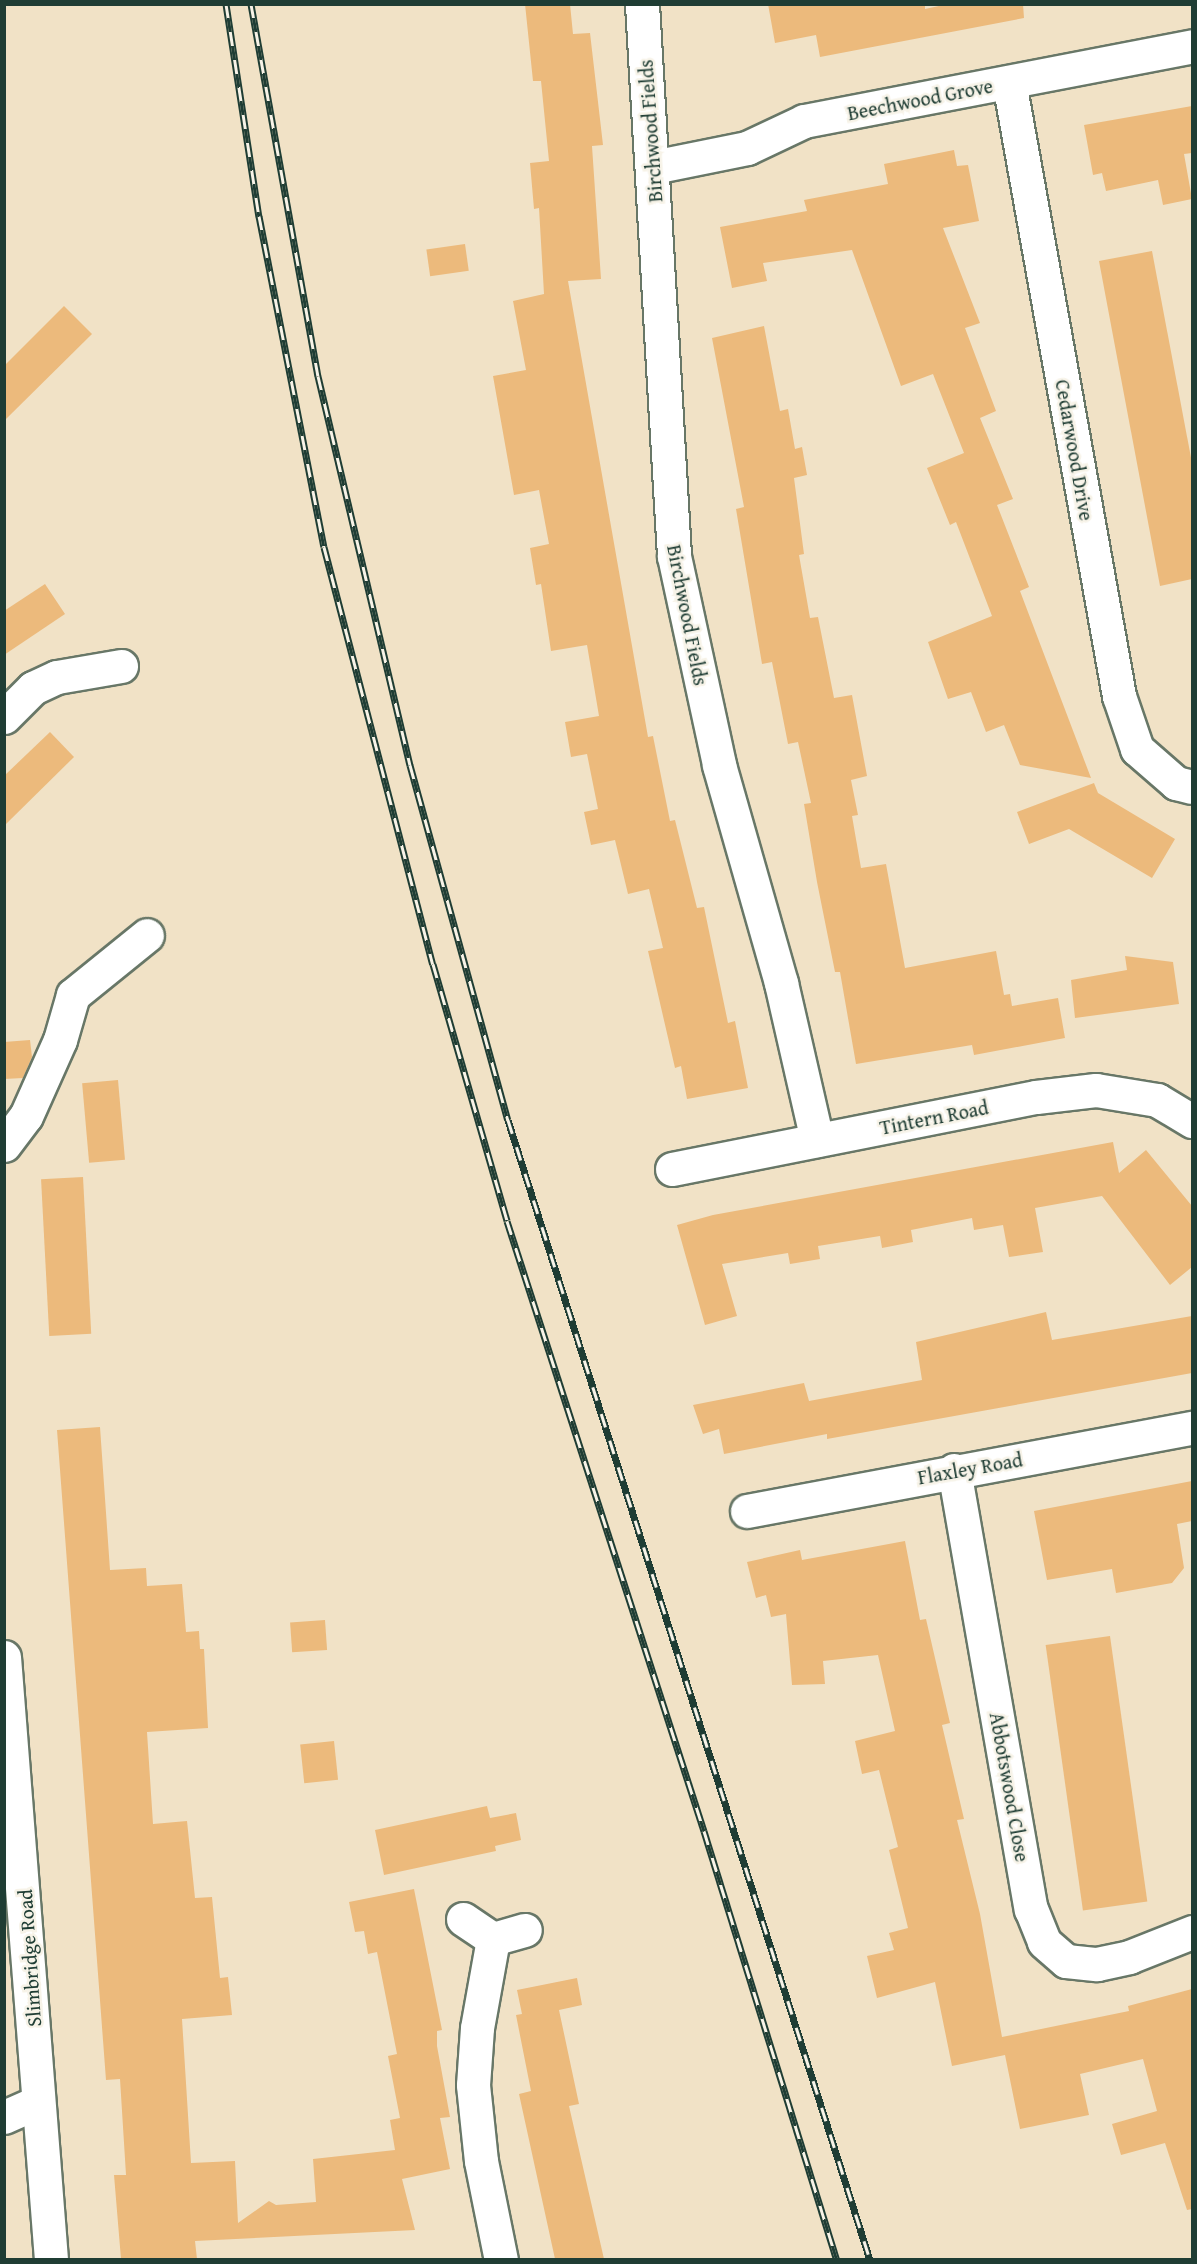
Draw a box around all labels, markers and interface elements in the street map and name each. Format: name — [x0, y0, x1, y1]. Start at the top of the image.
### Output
street label: Birchwood Fields — [633, 59, 667, 203]
street label: Beechwood Grove — [845, 73, 995, 125]
street label: Cedarwood Drive — [1051, 378, 1099, 522]
street label: Birchwood Fields — [663, 542, 713, 688]
street label: Tintern Road — [878, 1095, 990, 1139]
street label: Flaxley Road — [916, 1447, 1024, 1489]
street label: Abbotswood Close — [985, 1710, 1035, 1864]
street label: Slimbridge Road — [12, 1888, 46, 2028]

